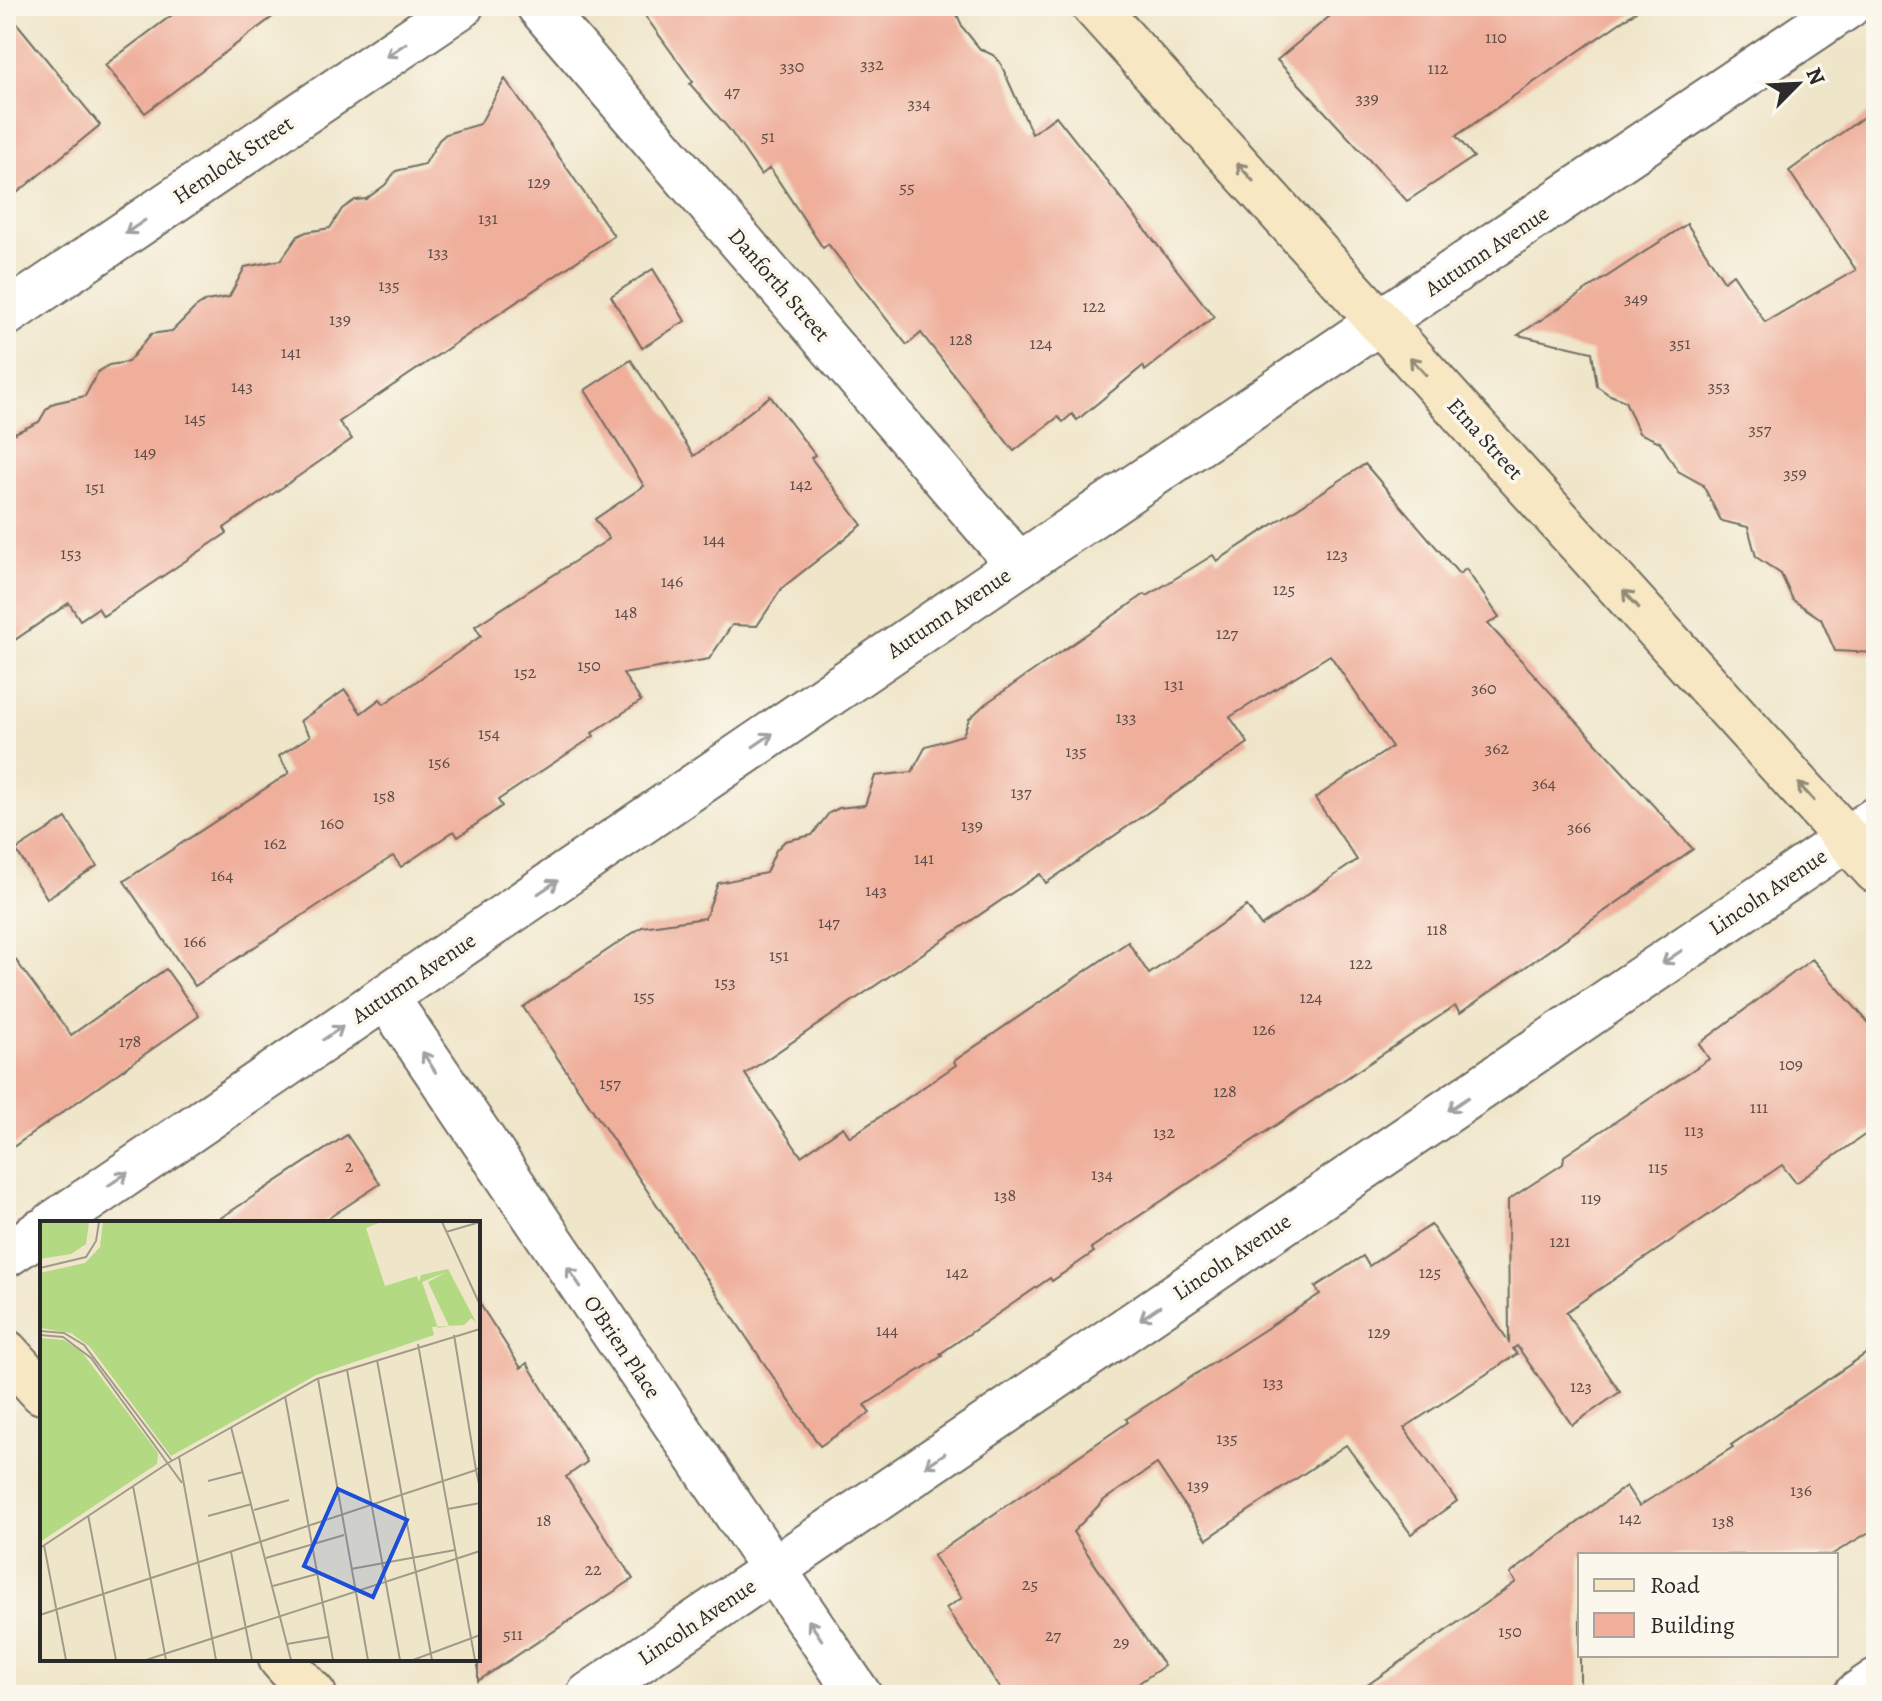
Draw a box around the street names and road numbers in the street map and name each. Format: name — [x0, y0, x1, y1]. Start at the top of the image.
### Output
street label: Hemlock Street — [167, 109, 299, 211]
street label: Autumn Avenue — [1418, 198, 1555, 304]
street label: Danforth Street — [721, 222, 837, 348]
street label: Etna Street — [1440, 391, 1530, 487]
street label: Autumn Avenue — [880, 560, 1017, 666]
street label: Lincoln Avenue — [1703, 841, 1833, 943]
street label: Autumn Avenue — [345, 925, 482, 1031]
street label: Lincoln Avenue — [1167, 1206, 1297, 1308]
street label: O'Brien Place — [576, 1289, 668, 1405]
street label: Lincoln Avenue — [632, 1571, 762, 1673]

